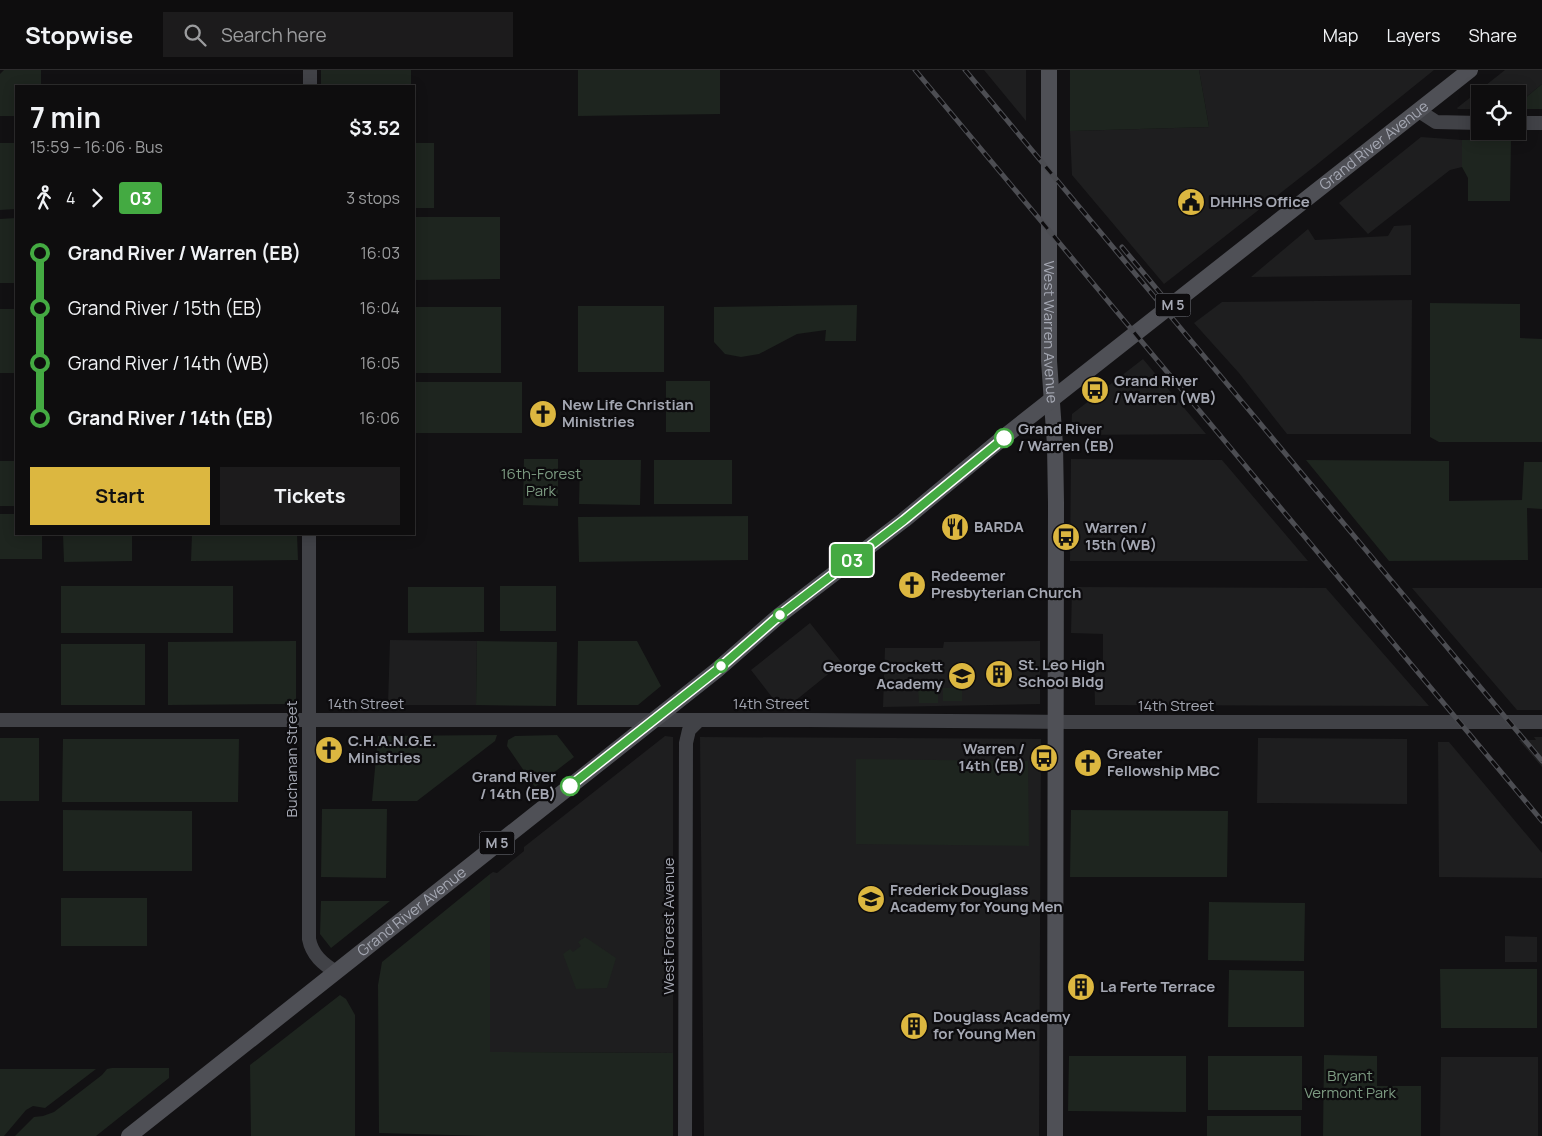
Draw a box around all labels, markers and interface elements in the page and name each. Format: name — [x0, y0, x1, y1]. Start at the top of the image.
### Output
search box — [163, 12, 513, 57]
text: Stopwise — [25, 18, 133, 51]
icon: search — [181, 21, 209, 49]
text: Search here — [221, 22, 327, 48]
text: Map — [1323, 23, 1358, 47]
text: Layers — [1386, 23, 1440, 47]
text: Share — [1468, 23, 1517, 47]
map controls — [1471, 85, 1526, 140]
button: locate — [1471, 85, 1526, 140]
street label: Grand River Avenue — [1315, 95, 1433, 195]
text: 7 min — [30, 98, 101, 136]
text: $3.52 — [349, 115, 400, 141]
text: 15:59 – 16:06 · Bus — [30, 136, 163, 158]
icon: walk — [30, 184, 58, 212]
icon: forward — [83, 184, 111, 212]
text: 03 — [129, 186, 152, 210]
text: 4 — [66, 187, 75, 209]
text: 3 stops — [346, 187, 400, 209]
public building icon: DHHHS Office — [1176, 187, 1206, 217]
place label: DHHHS Office — [1210, 191, 1310, 212]
text: Grand River / Warren (EB) — [68, 240, 301, 266]
text: 16:03 — [360, 242, 400, 264]
street label: West Warren Avenue — [1039, 260, 1063, 404]
road number: M 5 — [1156, 294, 1190, 316]
text: Grand River / 15th (EB) — [68, 295, 263, 321]
text: 16:04 — [360, 297, 400, 319]
text: Grand River / 14th (WB) — [68, 350, 270, 376]
text: 16:05 — [360, 352, 400, 374]
place label: Grand River / Warren (WB) — [1114, 370, 1217, 408]
bus stop icon: Grand River / Warren (WB) — [1080, 375, 1110, 405]
place label: New Life Christian Ministries — [562, 394, 694, 432]
church icon: New Life Christian Ministries — [528, 399, 558, 429]
text: Grand River / 14th (EB) — [68, 405, 274, 431]
text: 16:06 — [359, 407, 400, 429]
place label: Grand River / Warren (EB) — [1018, 418, 1115, 456]
marker: Grand River / Warren (EB) — [994, 428, 1014, 448]
park label: 16th-Forest Park — [501, 463, 581, 501]
button: Start — [30, 467, 210, 525]
button: Tickets — [220, 467, 400, 525]
restaurant icon: BARDA — [940, 512, 970, 542]
place label: BARDA — [974, 516, 1024, 537]
place label: Warren / 15th (WB) — [1085, 517, 1157, 555]
bus stop icon: Warren / 15th (WB) — [1051, 522, 1081, 552]
line badge: 03 — [830, 544, 874, 576]
text: 03 — [841, 548, 863, 572]
place label: Redeemer Presbyterian Church — [931, 565, 1081, 603]
church icon: Redeemer Presbyterian Church — [897, 570, 927, 600]
unlabelled marker — [773, 608, 787, 622]
place label: St. Leo High School Bldg — [1018, 654, 1105, 692]
place label: George Crockett Academy — [823, 656, 944, 694]
unlabelled marker — [714, 659, 728, 673]
building icon: St. Leo High School Bldg — [984, 659, 1014, 689]
school or university icon: George Crockett Academy — [947, 661, 977, 691]
street label: 14th Street — [328, 693, 404, 714]
street label: 14th Street — [733, 693, 809, 714]
street label: 14th Street — [1138, 695, 1214, 716]
street label: Buchanan Street — [281, 701, 302, 817]
place label: C.H.A.N.G.E. Ministries — [348, 730, 436, 768]
church icon: C.H.A.N.G.E. Ministries — [314, 735, 344, 765]
place label: Warren / 14th (EB) — [959, 738, 1025, 776]
bus stop icon: Warren / 14th (EB) — [1029, 743, 1059, 773]
place label: Greater Fellowship MBC — [1107, 743, 1220, 781]
church icon: Greater Fellowship MBC — [1073, 748, 1103, 778]
place label: Grand River / 14th (EB) — [472, 766, 556, 804]
marker: Grand River / 14th (EB) — [560, 776, 580, 796]
road number: M 5 — [480, 831, 514, 854]
street label: West Forest Avenue — [658, 857, 679, 995]
street label: Grand River Avenue — [353, 861, 471, 961]
place label: Frederick Douglass Academy for Young Men — [890, 879, 1063, 917]
school or university icon: Frederick Douglass Academy for Young Men — [856, 884, 886, 914]
building icon: La Ferte Terrace — [1066, 972, 1096, 1002]
place label: La Ferte Terrace — [1100, 976, 1215, 997]
place label: Douglass Academy for Young Men — [933, 1006, 1071, 1044]
building icon: Douglass Academy for Young Men — [899, 1011, 929, 1041]
park label: Bryant Vermont Park — [1304, 1065, 1396, 1103]

